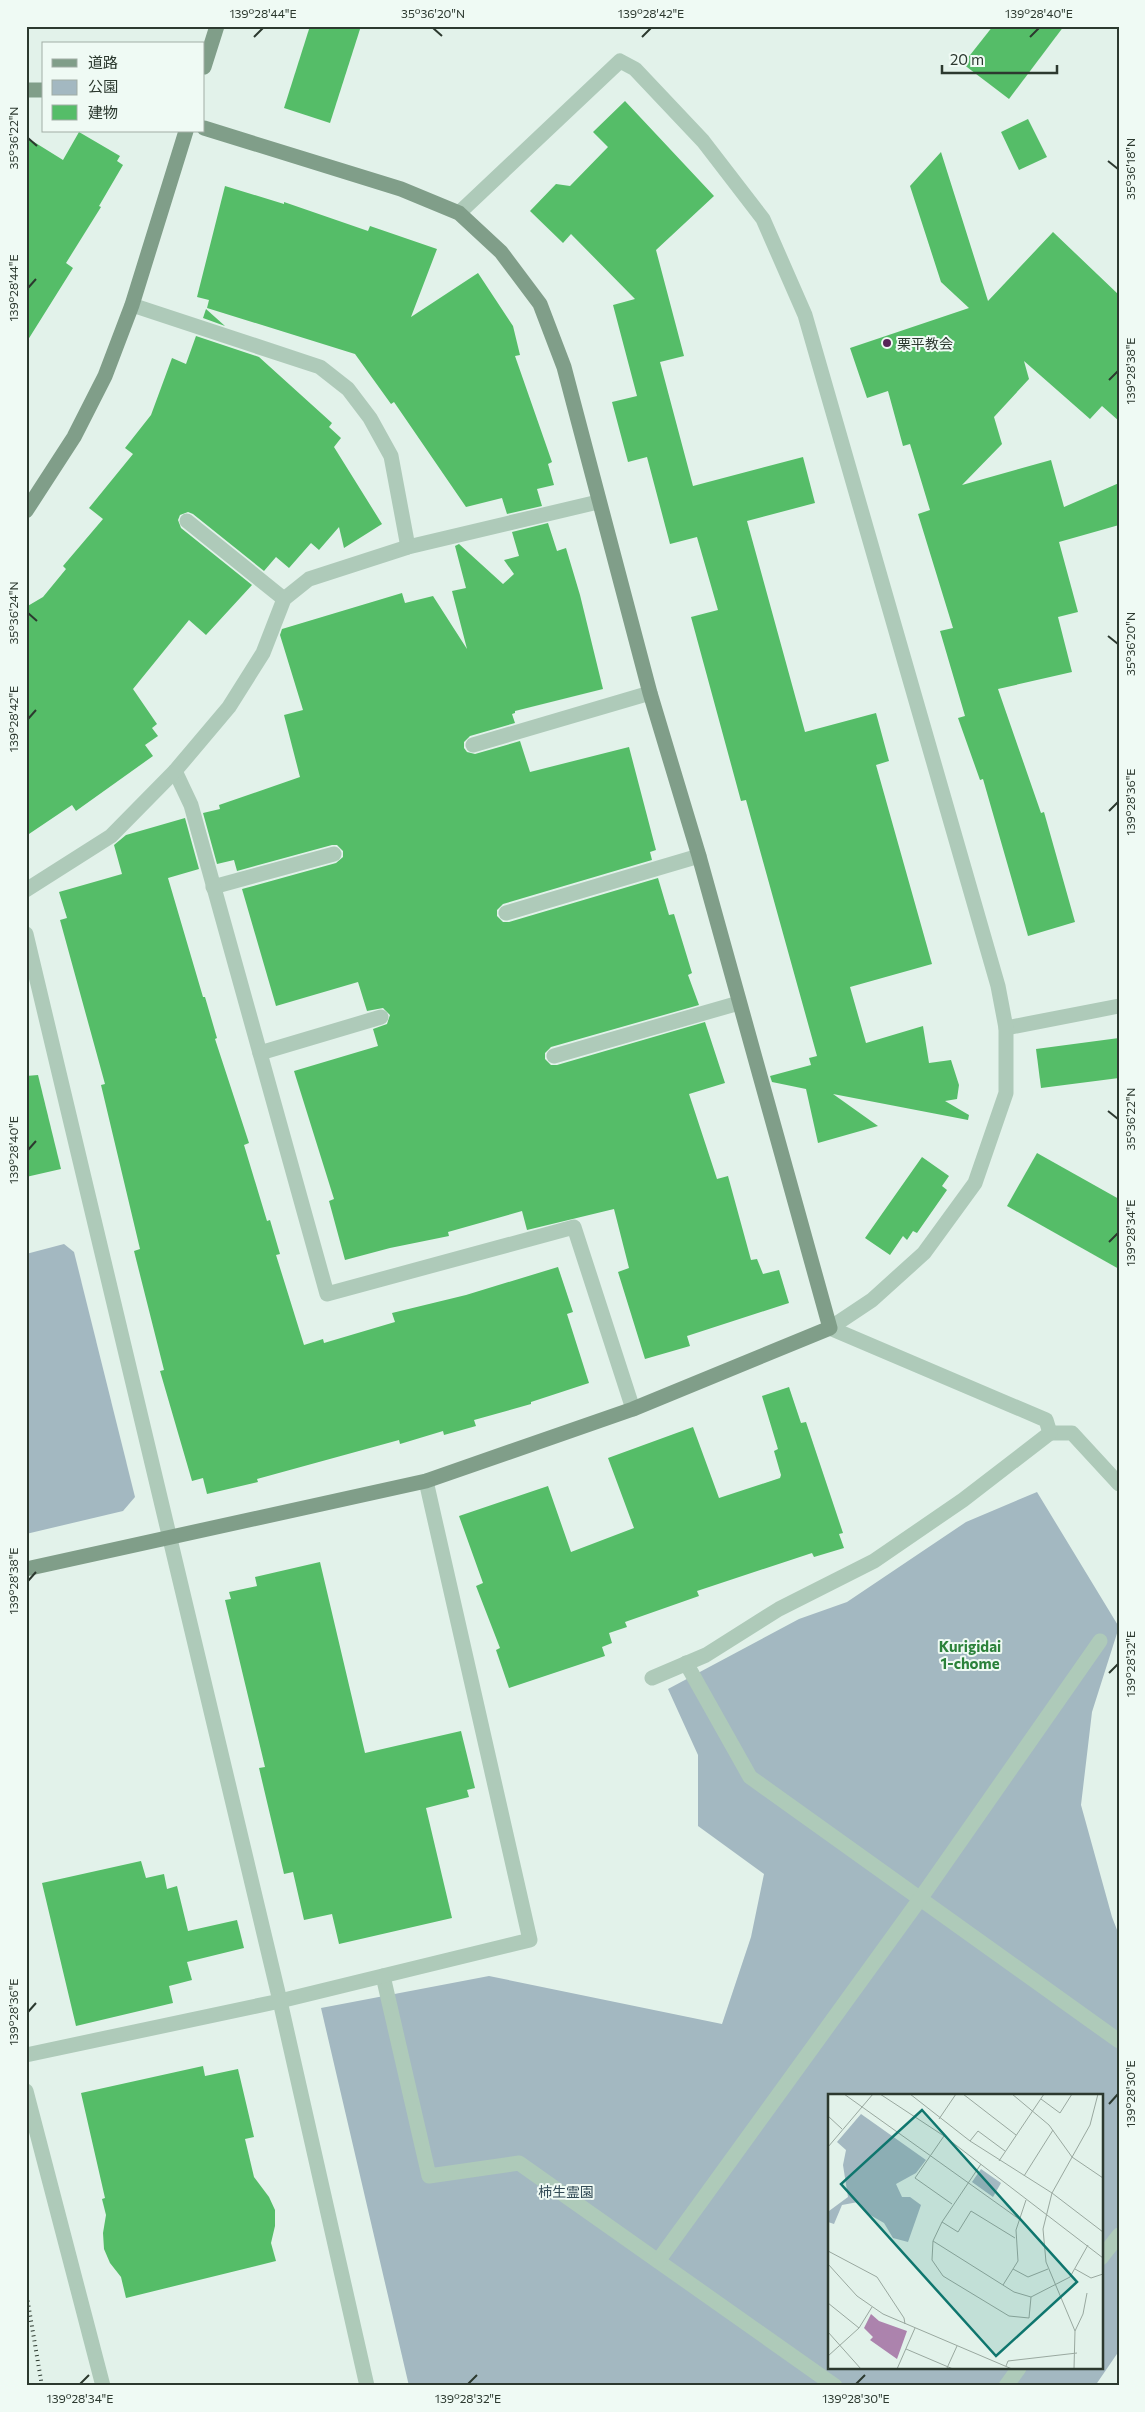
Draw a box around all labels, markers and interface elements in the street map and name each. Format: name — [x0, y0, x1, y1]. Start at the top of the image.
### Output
text: 139°28'44"E — [229, 6, 297, 20]
text: 35°36'20"N — [401, 6, 465, 20]
text: 139°28'42"E — [618, 6, 684, 20]
text: 139°28'40"E — [1005, 6, 1073, 20]
legend — [42, 42, 205, 132]
scale bar — [942, 42, 1058, 74]
text: 20 m — [950, 50, 984, 68]
text: 道路 — [88, 53, 118, 71]
text: 公園 — [88, 77, 118, 95]
text: 建物 — [88, 103, 118, 121]
text: 35°36'22"N — [6, 107, 20, 169]
text: 35°36'18"N — [1123, 138, 1137, 200]
text: 139°28'44"E — [6, 254, 20, 322]
place label: 栗平教会 — [897, 335, 953, 352]
marker: 栗平教会 — [881, 337, 893, 349]
text: 139°28'38"E — [1123, 338, 1137, 404]
text: 35°36'24"N — [6, 581, 20, 645]
text: 35°36'20"N — [1123, 612, 1137, 676]
text: 139°28'42"E — [6, 686, 20, 752]
text: 139°28'36"E — [1123, 769, 1137, 835]
text: 35°36'22"N — [1123, 1088, 1137, 1150]
text: 139°28'40"E — [6, 1116, 20, 1184]
text: 139°28'34"E — [1123, 1200, 1137, 1266]
text: 139°28'38"E — [6, 1548, 20, 1614]
text: 139°28'32"E — [1123, 1631, 1137, 1697]
district label: Kurigidai 1-chome — [939, 1637, 1001, 1672]
text: 139°28'36"E — [6, 1979, 20, 2045]
text: 139°28'30"E — [1123, 2060, 1137, 2128]
inset map — [828, 2094, 1102, 2370]
park label: 柿生霊園 — [538, 2183, 594, 2200]
text: 139°28'34"E — [47, 2391, 113, 2405]
text: 139°28'32"E — [435, 2391, 501, 2405]
text: 139°28'30"E — [822, 2391, 890, 2405]

